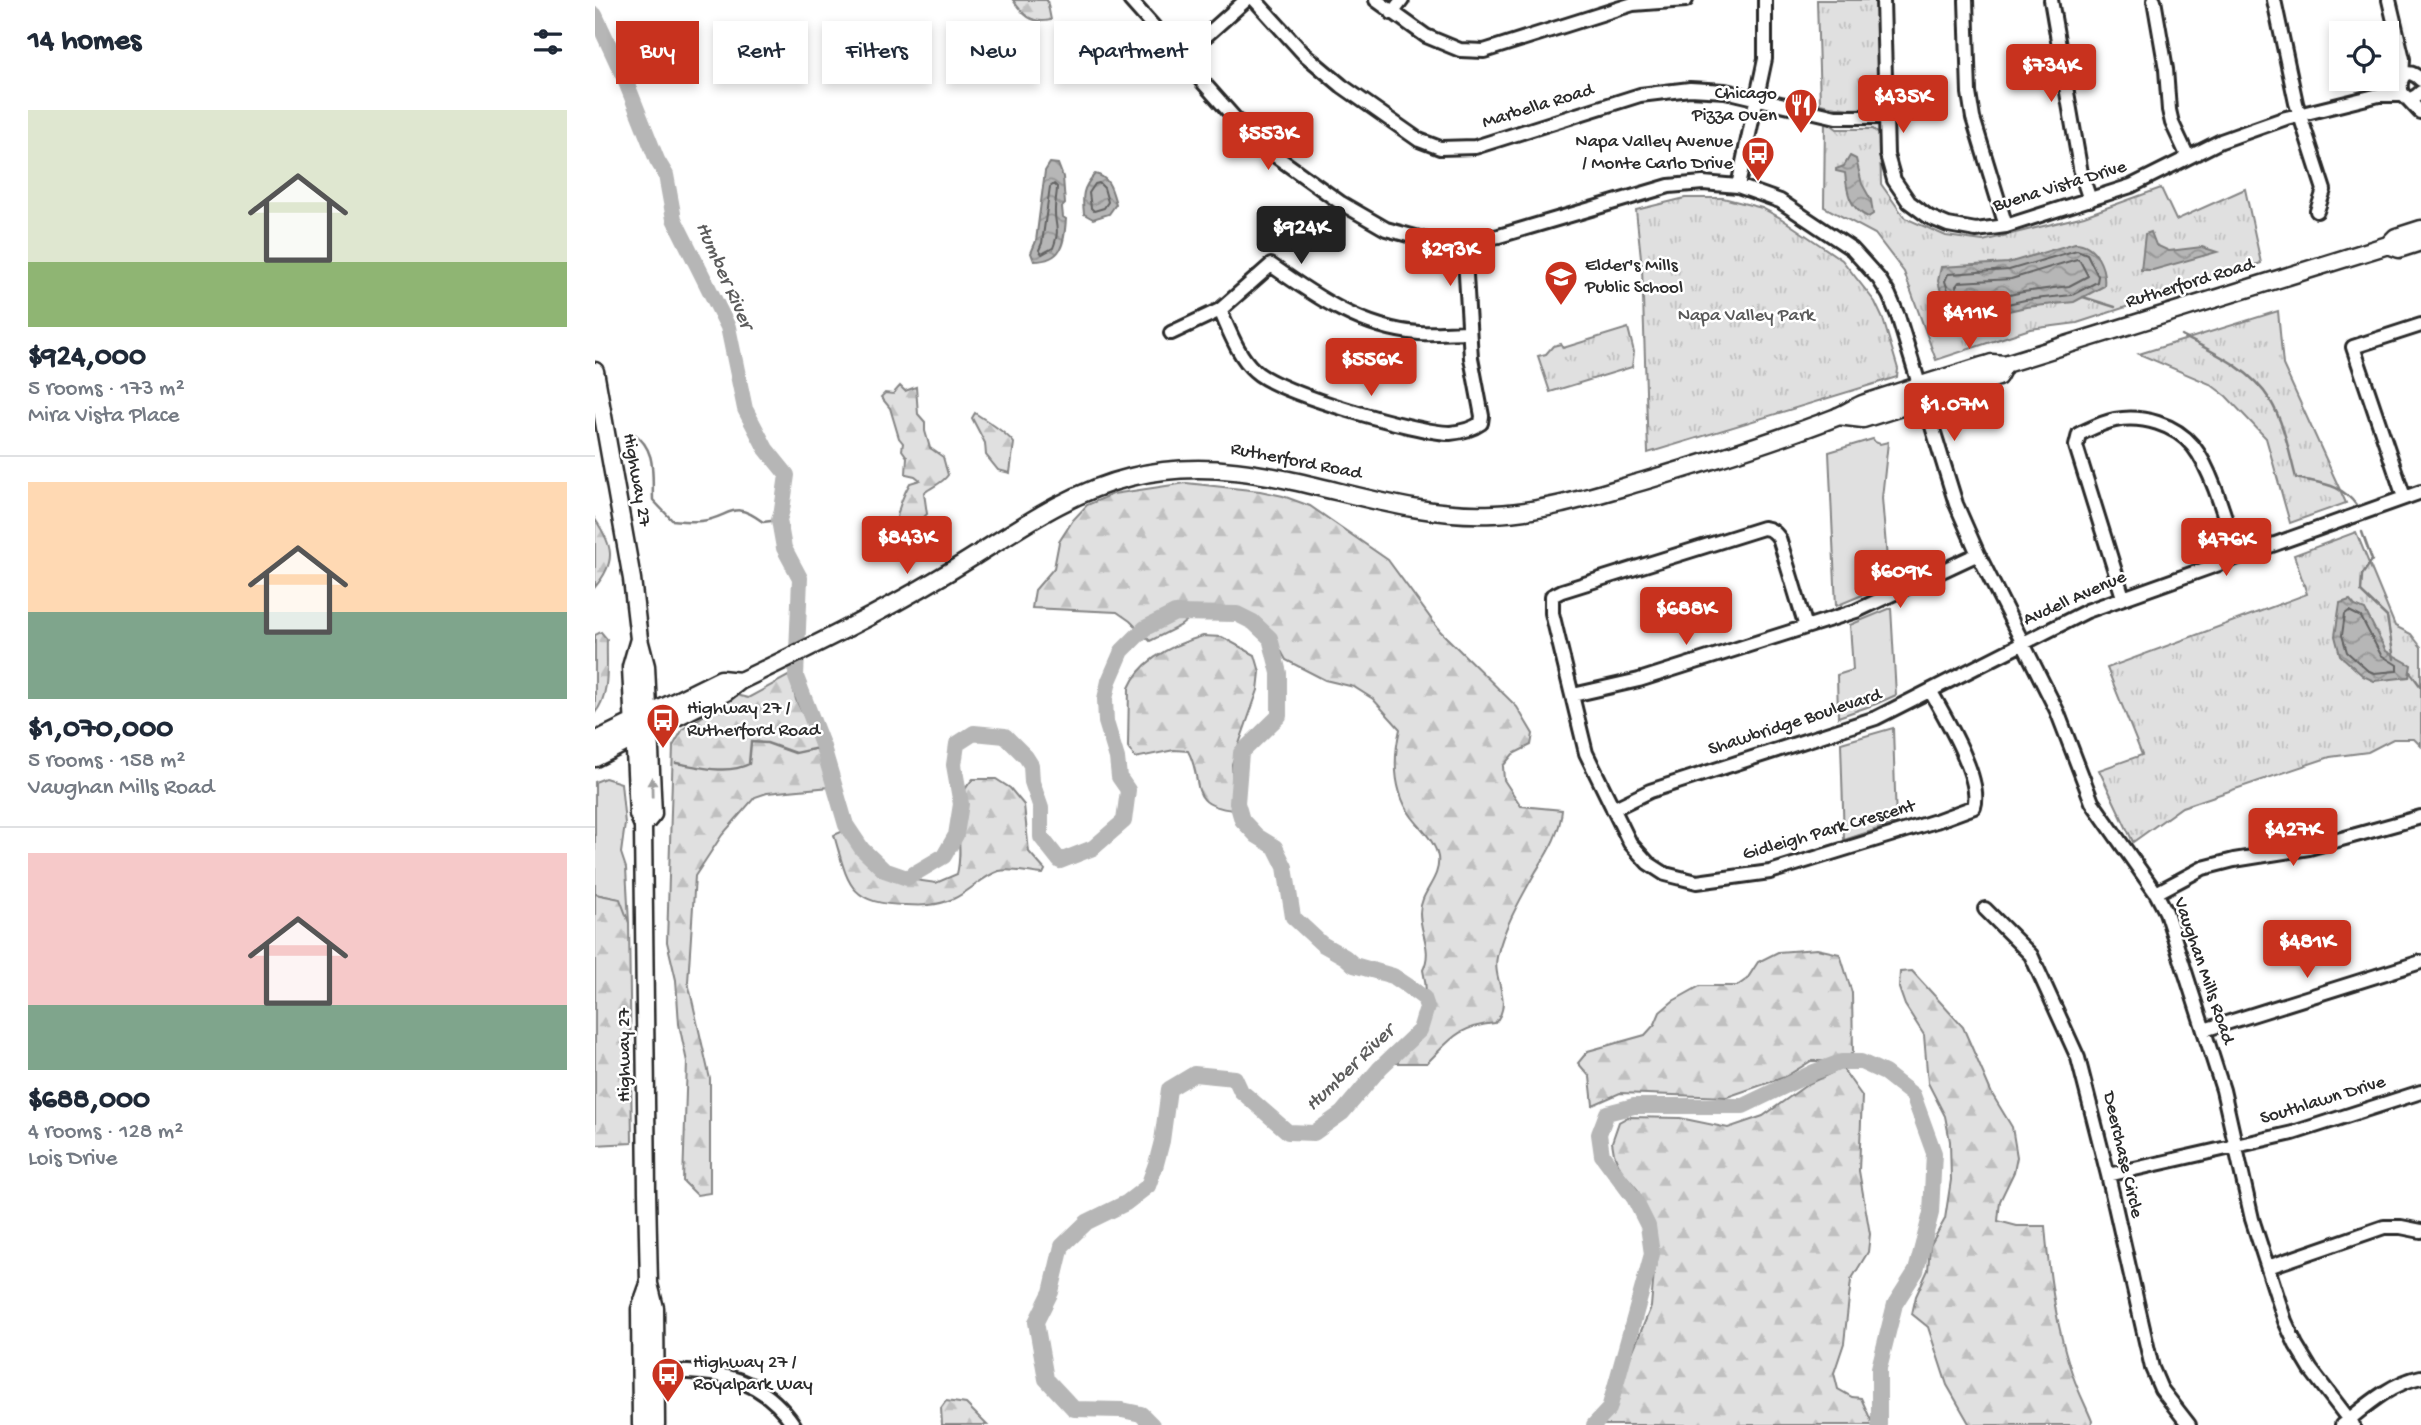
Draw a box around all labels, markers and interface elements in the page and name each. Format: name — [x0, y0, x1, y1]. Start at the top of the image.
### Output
chip: Buy — [616, 21, 699, 84]
chip: Rent — [713, 21, 808, 84]
chip: Filters — [822, 21, 932, 84]
chip: New — [946, 21, 1040, 84]
chip: Apartment — [1054, 21, 1211, 84]
map controls — [2329, 21, 2399, 91]
button: locate — [2329, 21, 2399, 91]
icon: filters — [529, 23, 567, 61]
text: 14 homes — [28, 25, 141, 60]
pin: $734K — [2002, 44, 2100, 104]
text: $734K — [2022, 53, 2080, 80]
pin: $435K — [1854, 76, 1952, 135]
street label: Marbella Road — [1480, 79, 1598, 135]
place label: Chicago Pizza Oven — [1691, 83, 1777, 128]
text: $435K — [1874, 84, 1932, 111]
restaurant icon: Chicago Pizza Oven — [1782, 86, 1820, 135]
pin: $553K — [1219, 113, 1317, 172]
text: $553K — [1238, 121, 1298, 148]
place label: Napa Valley Avenue / Monte Carlo Drive — [1575, 131, 1733, 176]
bus stop icon: Napa Valley Avenue / Monte Carlo Drive — [1739, 134, 1777, 183]
icon: home — [235, 155, 361, 281]
street label: Buena Vista Drive — [1989, 156, 2130, 219]
pin: $924K — [1252, 206, 1350, 266]
text: $924K — [1273, 215, 1329, 242]
water label: Humber River — [688, 219, 759, 337]
pin: $293K — [1401, 229, 1499, 288]
text: $293K — [1421, 237, 1479, 264]
street label: Rutherford Road — [2123, 253, 2259, 314]
place label: Elder's Mills Public School — [1584, 255, 1683, 300]
school or university icon: Elder's Mills Public School — [1542, 258, 1580, 307]
pin: $411K — [1920, 292, 2018, 351]
text: $411K — [1943, 300, 1995, 327]
park label: Napa Valley Park — [1678, 305, 1816, 328]
pin: $556K — [1322, 338, 1420, 398]
text: $924,000 — [28, 341, 146, 376]
text: $556K — [1342, 347, 1400, 374]
text: 5 rooms · 173 m² — [28, 376, 185, 403]
pin: $1.07M — [1897, 384, 2011, 443]
text: $1.07M — [1920, 392, 1988, 419]
text: Mira Vista Place — [28, 403, 179, 430]
street label: Highway 27 — [616, 432, 656, 530]
street label: Rutherford Road — [1229, 438, 1365, 486]
pin: $843K — [858, 516, 956, 576]
pin: $476K — [2177, 518, 2275, 578]
text: $843K — [878, 525, 936, 552]
icon: home — [235, 527, 361, 653]
text: $476K — [2197, 527, 2255, 554]
pin: $609K — [1851, 550, 1949, 610]
text: $609K — [1870, 559, 1930, 586]
street label: Avdell Avenue — [2020, 566, 2130, 632]
pin: $688K — [1637, 588, 1735, 647]
text: $688K — [1656, 596, 1716, 623]
street label: Shawbridge Boulevard — [1706, 684, 1886, 762]
place label: Highway 27 / Rutherford Road — [687, 698, 822, 743]
bus stop icon: Highway 27 / Rutherford Road — [644, 701, 682, 750]
text: $1,070,000 — [28, 713, 173, 748]
text: 5 rooms · 158 m² — [28, 748, 185, 775]
text: Vaughan Mills Road — [28, 775, 214, 802]
one-way arrow — [646, 776, 658, 798]
street label: Gidleigh Park Crescent — [1740, 795, 1920, 867]
pin: $427K — [2244, 808, 2342, 868]
text: $427K — [2264, 817, 2322, 844]
street label: Vaughan Mills Road — [2167, 894, 2240, 1049]
icon: home — [235, 898, 361, 1024]
pin: $481K — [2258, 920, 2356, 980]
text: $481K — [2279, 929, 2335, 956]
street label: Highway 27 — [614, 1007, 637, 1102]
water label: Humber River — [1301, 1017, 1404, 1118]
street label: Southlawn Drive — [2258, 1071, 2389, 1131]
text: $688,000 — [28, 1084, 150, 1119]
street label: Deerchase Circle — [2096, 1088, 2148, 1221]
text: 4 rooms · 128 m² — [28, 1119, 183, 1146]
text: Lois Drive — [28, 1146, 117, 1173]
place label: Highway 27 / Royalpark Way — [693, 1352, 813, 1397]
bus stop icon: Highway 27 / Royalpark Way — [649, 1355, 687, 1404]

